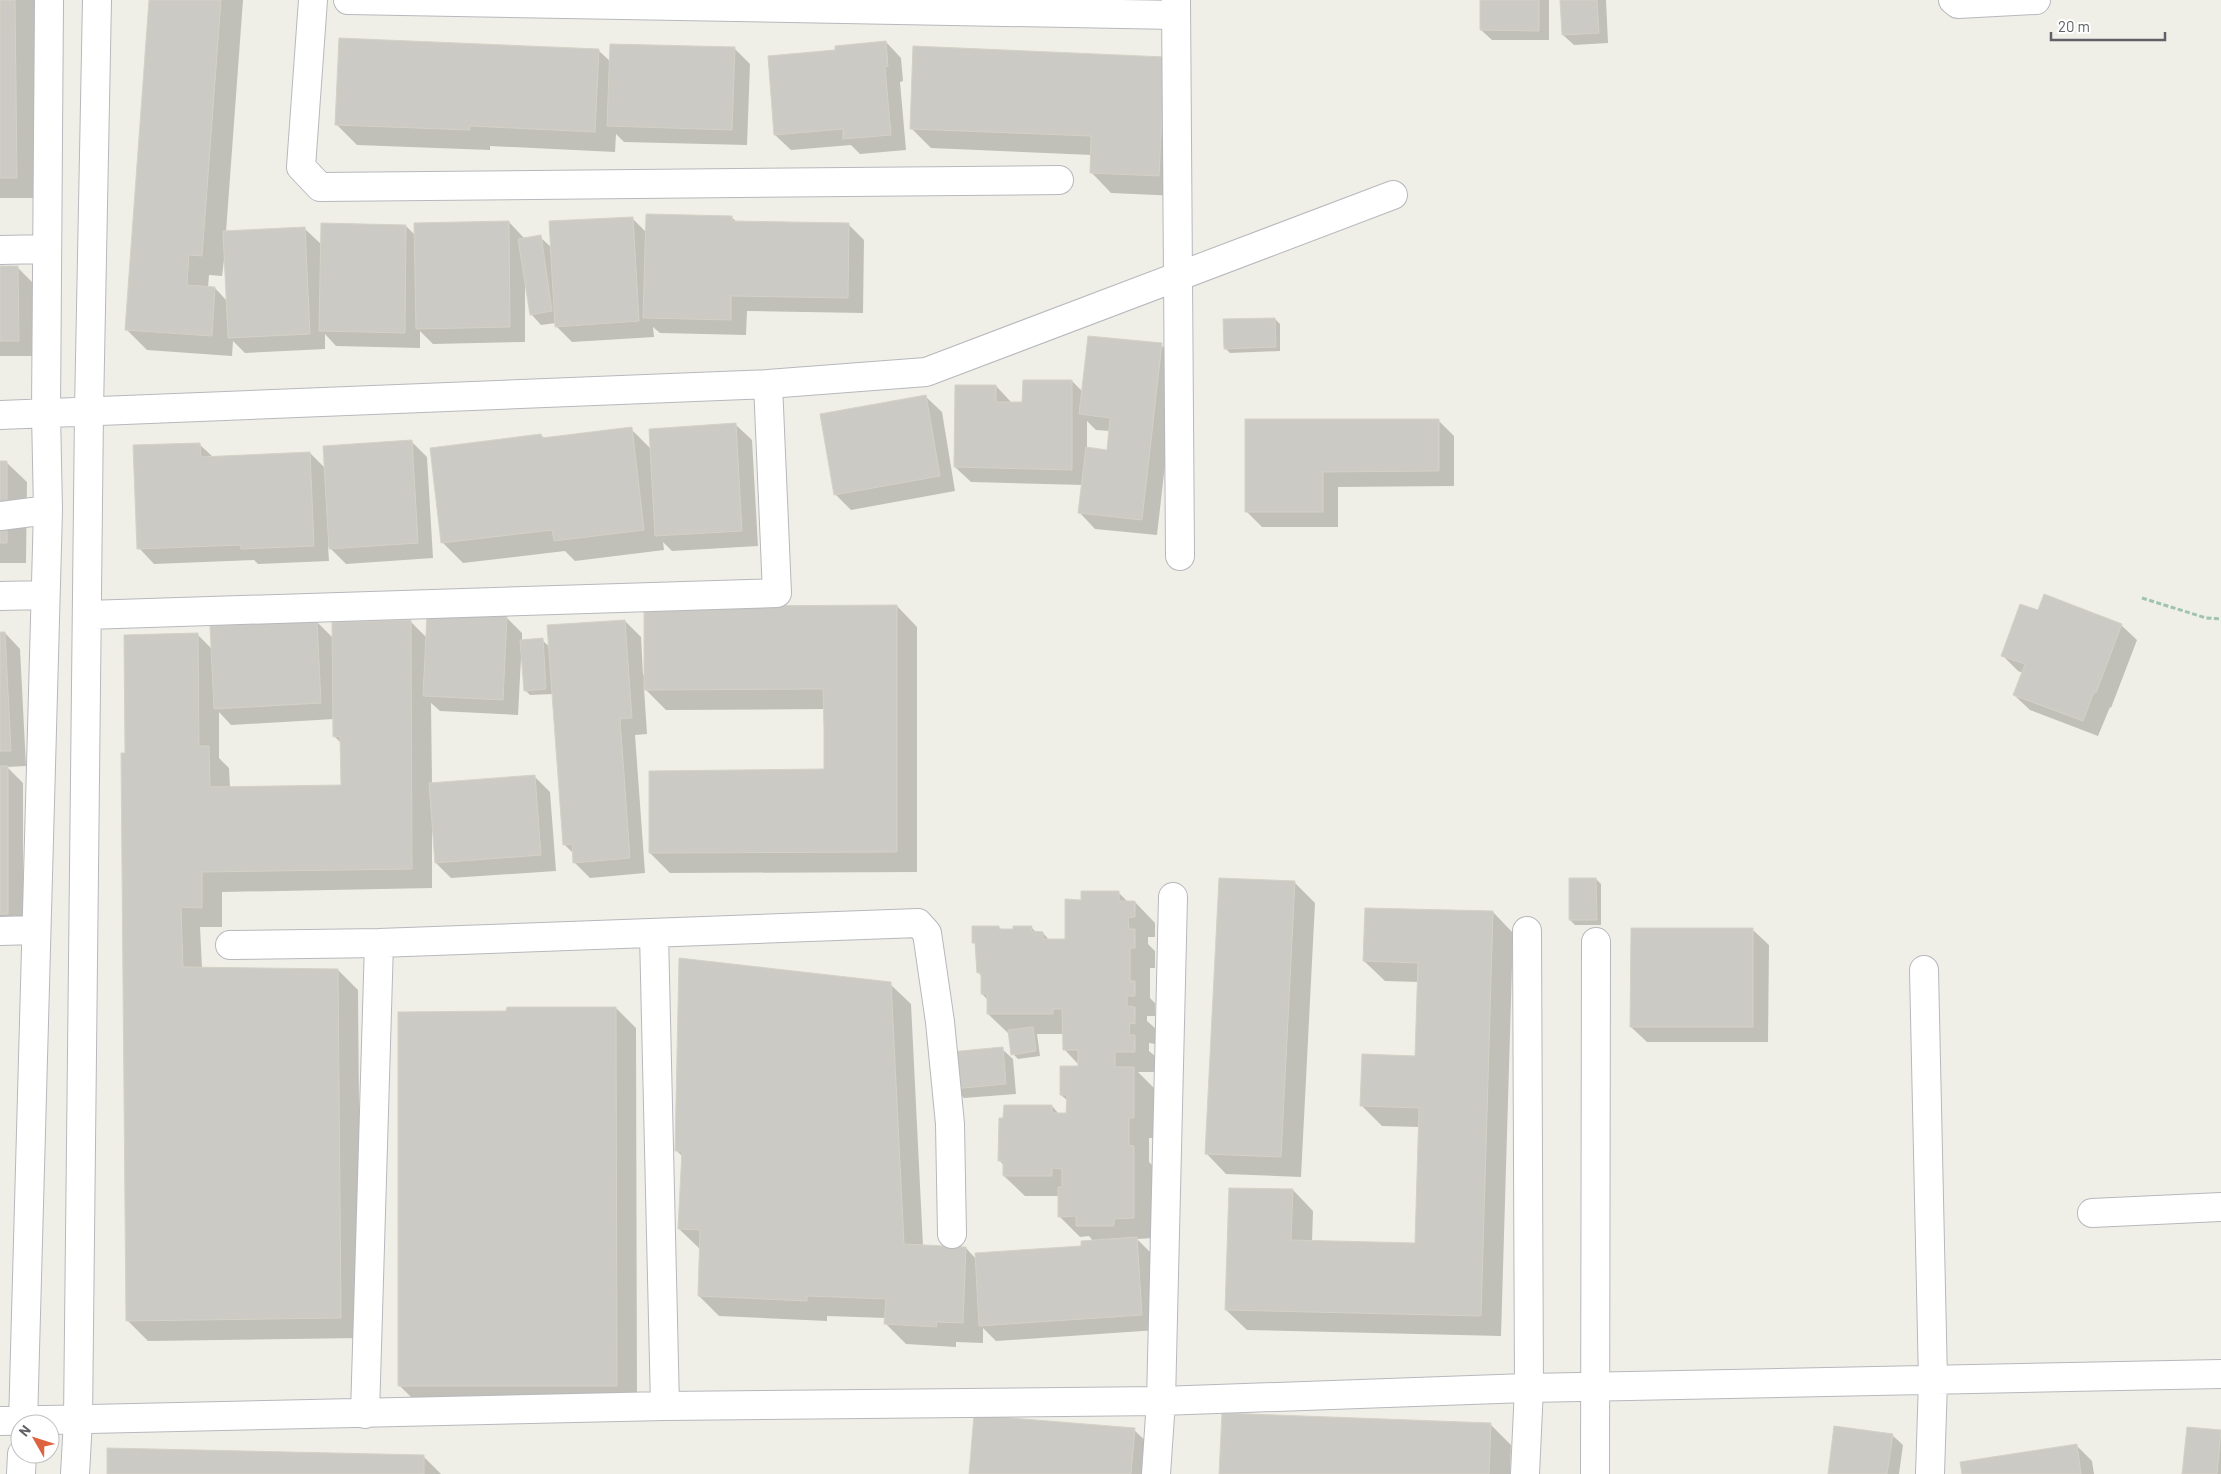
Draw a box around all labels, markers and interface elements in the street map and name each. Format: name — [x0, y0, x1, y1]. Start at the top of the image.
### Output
scale bar — [2051, 10, 2165, 42]
text: 20 m — [2058, 17, 2090, 35]
north arrow — [10, 1414, 60, 1464]
text: N — [15, 1422, 34, 1439]

